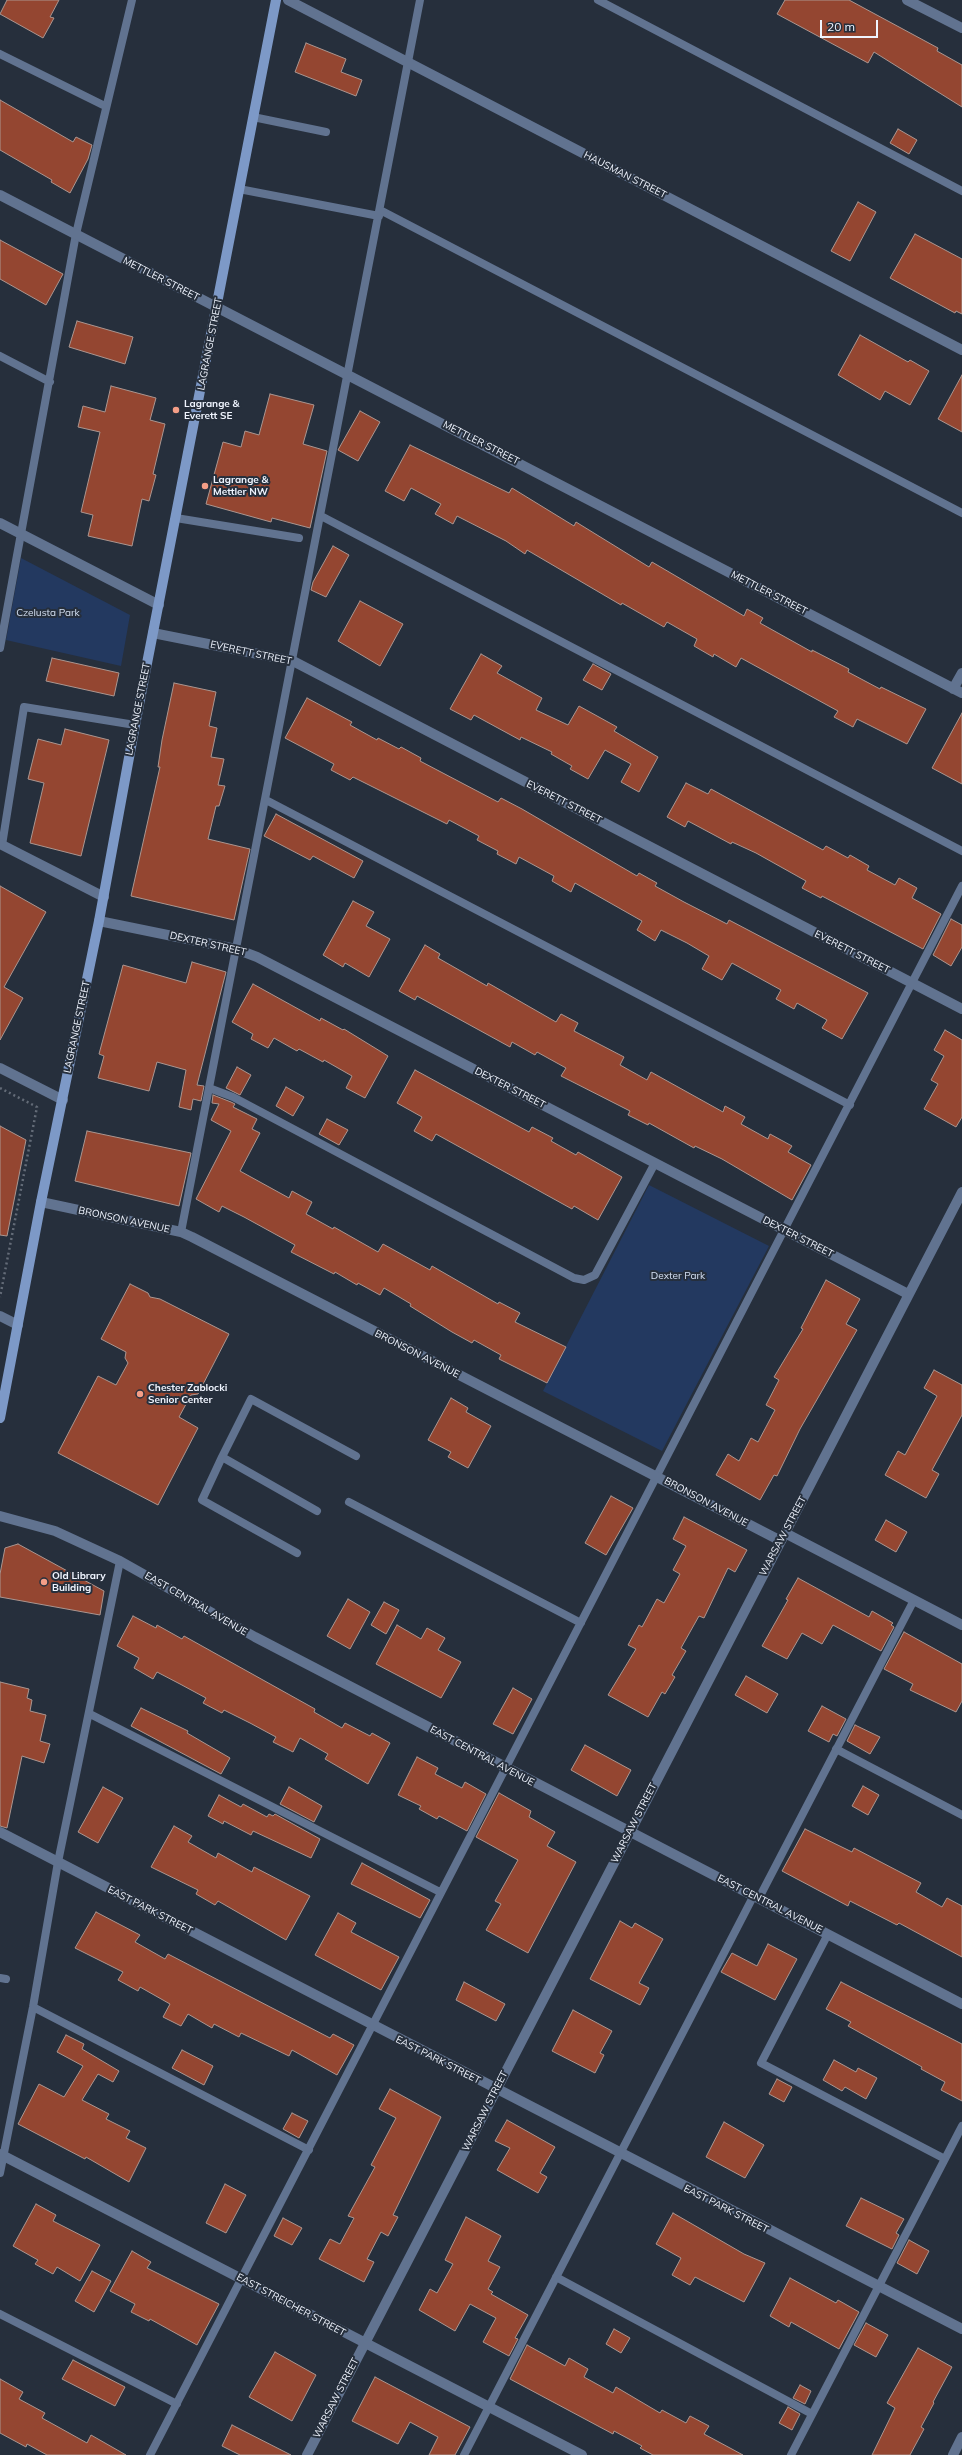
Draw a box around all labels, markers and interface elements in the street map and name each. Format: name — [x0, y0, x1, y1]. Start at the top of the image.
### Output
scale bar — [822, 12, 880, 38]
text: 20 m — [827, 19, 855, 34]
street label: HAUSMAN STREET — [582, 149, 668, 201]
street label: METTLER STREET — [121, 255, 201, 303]
street label: LAGRANGE STREET — [195, 297, 225, 391]
place label: Lagrange & Everett SE — [184, 398, 239, 422]
marker: Lagrange & Everett SE — [171, 405, 181, 415]
street label: METTLER STREET — [441, 419, 521, 467]
place label: Lagrange & Mettler NW — [213, 474, 268, 498]
marker: Lagrange & Mettler NW — [200, 481, 210, 491]
street label: METTLER STREET — [729, 569, 809, 617]
park label: Czelusta Park — [16, 607, 80, 619]
street label: EVERETT STREET — [209, 639, 293, 667]
street label: LAGRANGE STREET — [123, 662, 153, 756]
street label: EVERETT STREET — [524, 778, 604, 826]
street label: EVERETT STREET — [812, 928, 892, 976]
street label: DEXTER STREET — [169, 929, 247, 959]
street label: LAGRANGE STREET — [61, 980, 93, 1074]
street label: DEXTER STREET — [473, 1065, 547, 1111]
street label: BRONSON AVENUE — [77, 1204, 171, 1236]
street label: DEXTER STREET — [761, 1214, 835, 1260]
park label: Dexter Park — [651, 1270, 705, 1282]
street label: BRONSON AVENUE — [373, 1327, 461, 1381]
place label: Chester Zablocki Senior Center — [148, 1382, 227, 1406]
marker: Chester Zablocki Senior Center — [135, 1389, 145, 1399]
street label: BRONSON AVENUE — [662, 1475, 750, 1529]
street label: WARSAW STREET — [757, 1494, 809, 1578]
place label: Old Library Building — [52, 1570, 106, 1594]
street label: EAST CENTRAL AVENUE — [143, 1570, 249, 1638]
marker: Old Library Building — [39, 1577, 49, 1587]
street label: EAST CENTRAL AVENUE — [428, 1723, 536, 1789]
street label: WARSAW STREET — [609, 1781, 659, 1865]
street label: EAST CENTRAL AVENUE — [715, 1872, 825, 1936]
street label: EAST PARK STREET — [106, 1883, 194, 1937]
street label: EAST PARK STREET — [394, 2033, 482, 2087]
street label: WARSAW STREET — [460, 2069, 510, 2153]
street label: EAST PARK STREET — [682, 2182, 770, 2236]
street label: EAST STREICHER STREET — [234, 2271, 348, 2339]
street label: WARSAW STREET — [311, 2356, 361, 2440]

